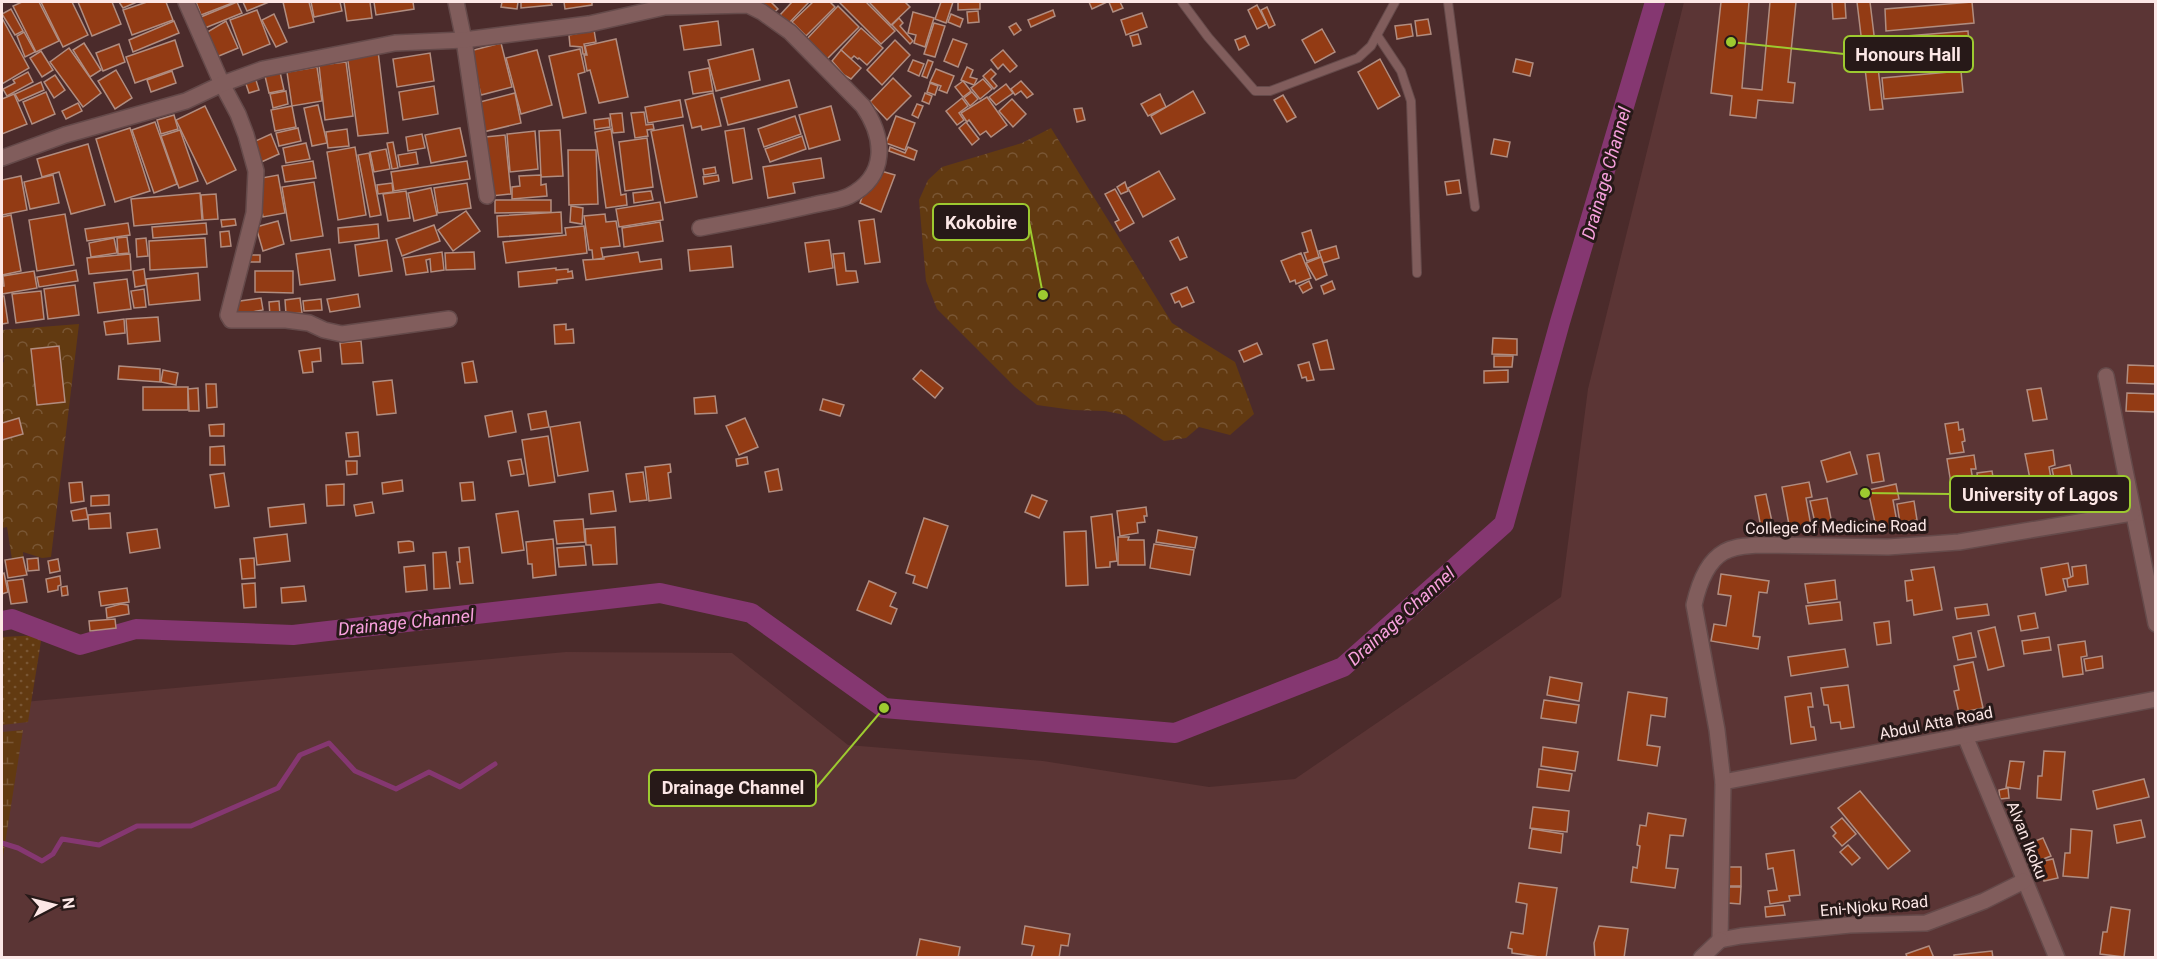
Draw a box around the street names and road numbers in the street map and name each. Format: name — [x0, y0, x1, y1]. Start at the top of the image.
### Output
street label: College of Medicine Road — [1745, 516, 1927, 538]
street label: Abdul Atta Road — [1878, 703, 1994, 743]
street label: Alvan Ikoku — [2003, 798, 2051, 882]
street label: Eni-Njoku Road — [1819, 892, 1929, 920]

